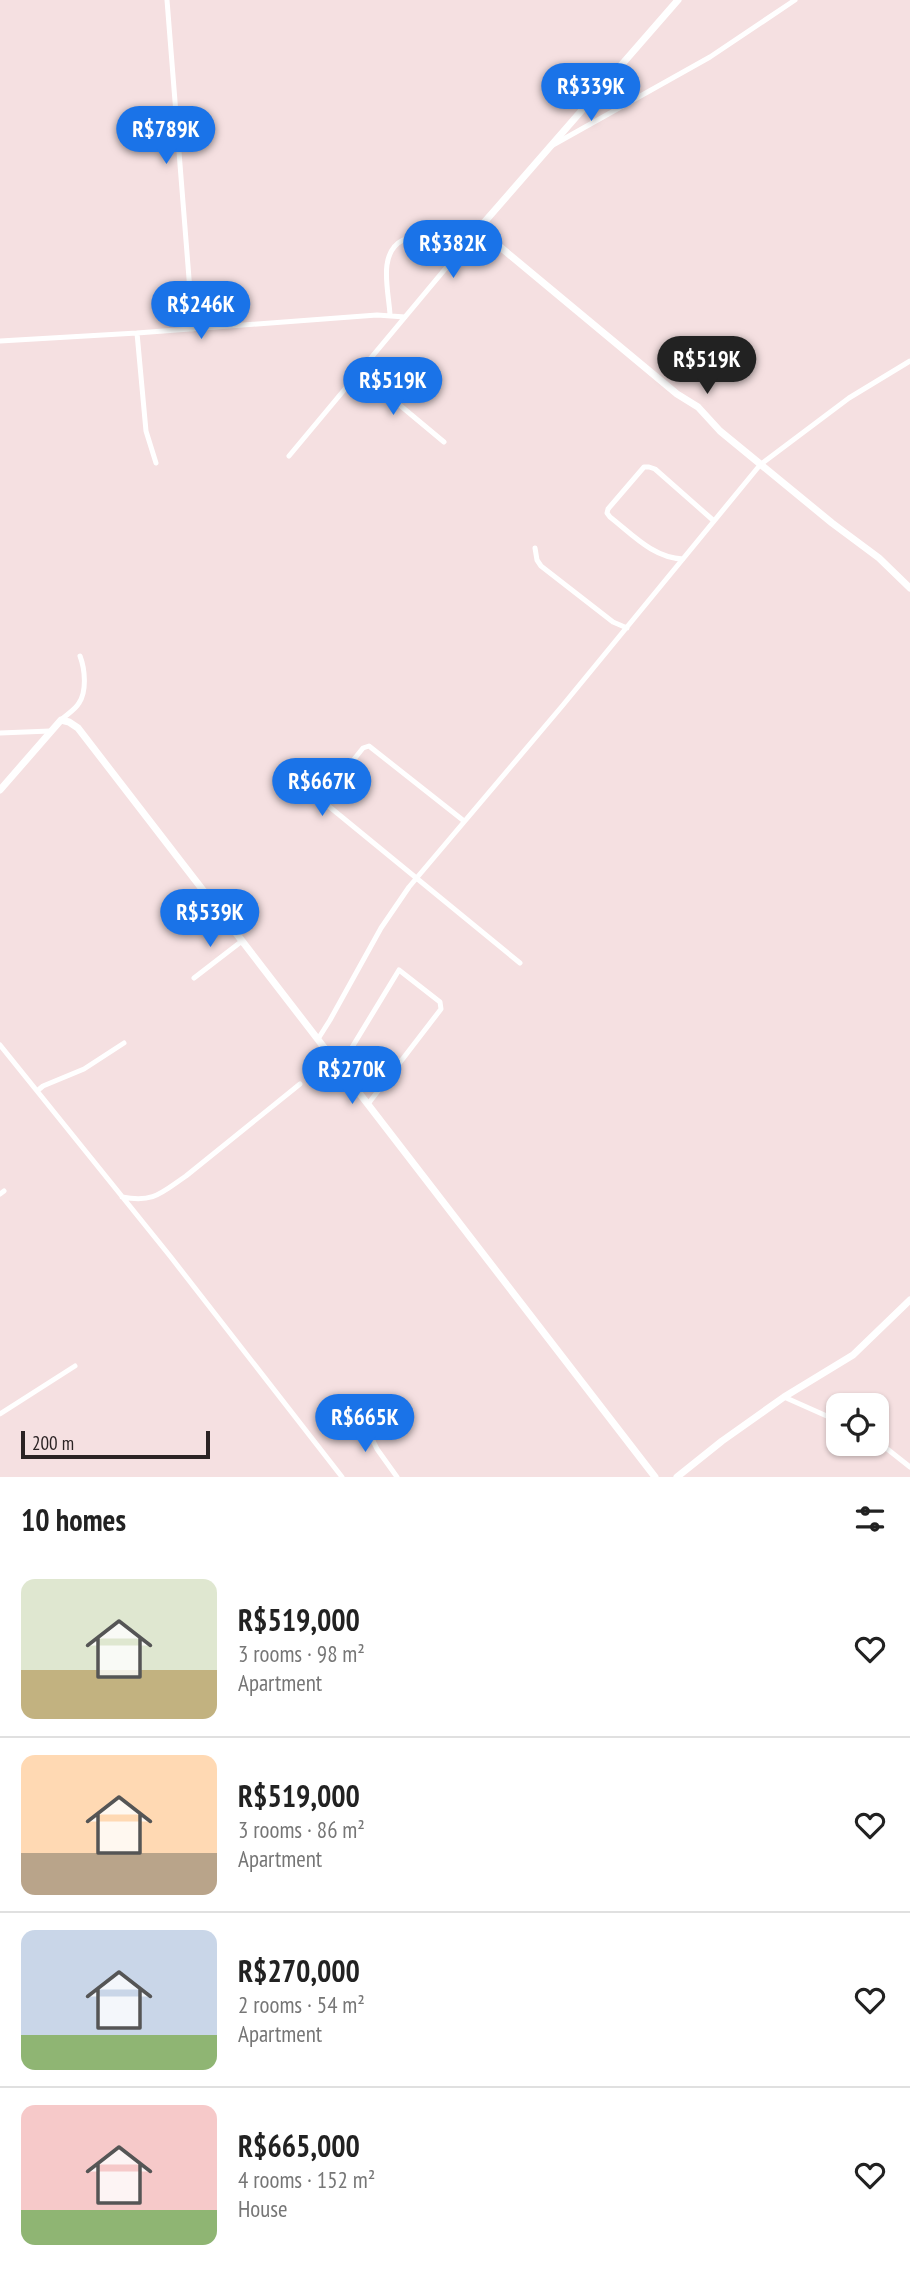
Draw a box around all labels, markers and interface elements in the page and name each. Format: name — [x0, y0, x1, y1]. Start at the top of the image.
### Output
pin: R$339K — [534, 64, 648, 123]
text: R$339K — [557, 71, 625, 100]
pin: R$789K — [109, 106, 223, 166]
text: R$789K — [132, 114, 200, 143]
pin: R$382K — [396, 220, 510, 280]
text: R$382K — [419, 228, 487, 257]
pin: R$246K — [144, 282, 258, 341]
text: R$246K — [167, 289, 235, 318]
pin: R$519K — [650, 336, 764, 396]
text: R$519K — [673, 344, 741, 373]
pin: R$519K — [336, 358, 450, 417]
text: R$519K — [359, 365, 427, 394]
pin: R$667K — [265, 758, 379, 818]
text: R$667K — [288, 766, 356, 795]
pin: R$539K — [153, 890, 267, 949]
text: R$539K — [176, 897, 244, 926]
pin: R$270K — [295, 1046, 409, 1106]
text: R$270K — [318, 1054, 386, 1083]
map controls — [826, 1393, 889, 1456]
button: locate — [826, 1393, 889, 1456]
pin: R$665K — [308, 1394, 422, 1454]
text: R$665K — [331, 1402, 399, 1431]
scale bar — [21, 1428, 210, 1460]
text: 200 m — [32, 1431, 74, 1455]
text: 10 homes — [21, 1500, 126, 1539]
icon: filters — [851, 1500, 889, 1538]
text: R$519,000 — [238, 1600, 360, 1639]
icon: home — [77, 1607, 161, 1691]
icon: heart — [851, 1630, 889, 1668]
text: 3 rooms · 98 m² — [238, 1639, 365, 1668]
text: Apartment — [238, 1668, 322, 1697]
text: R$519,000 — [238, 1776, 360, 1815]
icon: home — [77, 1783, 161, 1867]
icon: heart — [851, 1806, 889, 1844]
text: 3 rooms · 86 m² — [238, 1815, 365, 1844]
text: Apartment — [238, 1844, 322, 1873]
text: R$270,000 — [238, 1951, 360, 1990]
icon: home — [77, 1958, 161, 2042]
icon: heart — [851, 1981, 889, 2019]
text: 2 rooms · 54 m² — [238, 1990, 365, 2019]
text: Apartment — [238, 2019, 322, 2048]
text: R$665,000 — [238, 2126, 360, 2165]
icon: home — [77, 2133, 161, 2217]
icon: heart — [851, 2156, 889, 2194]
text: 4 rooms · 152 m² — [238, 2165, 375, 2194]
text: House — [238, 2194, 288, 2223]

